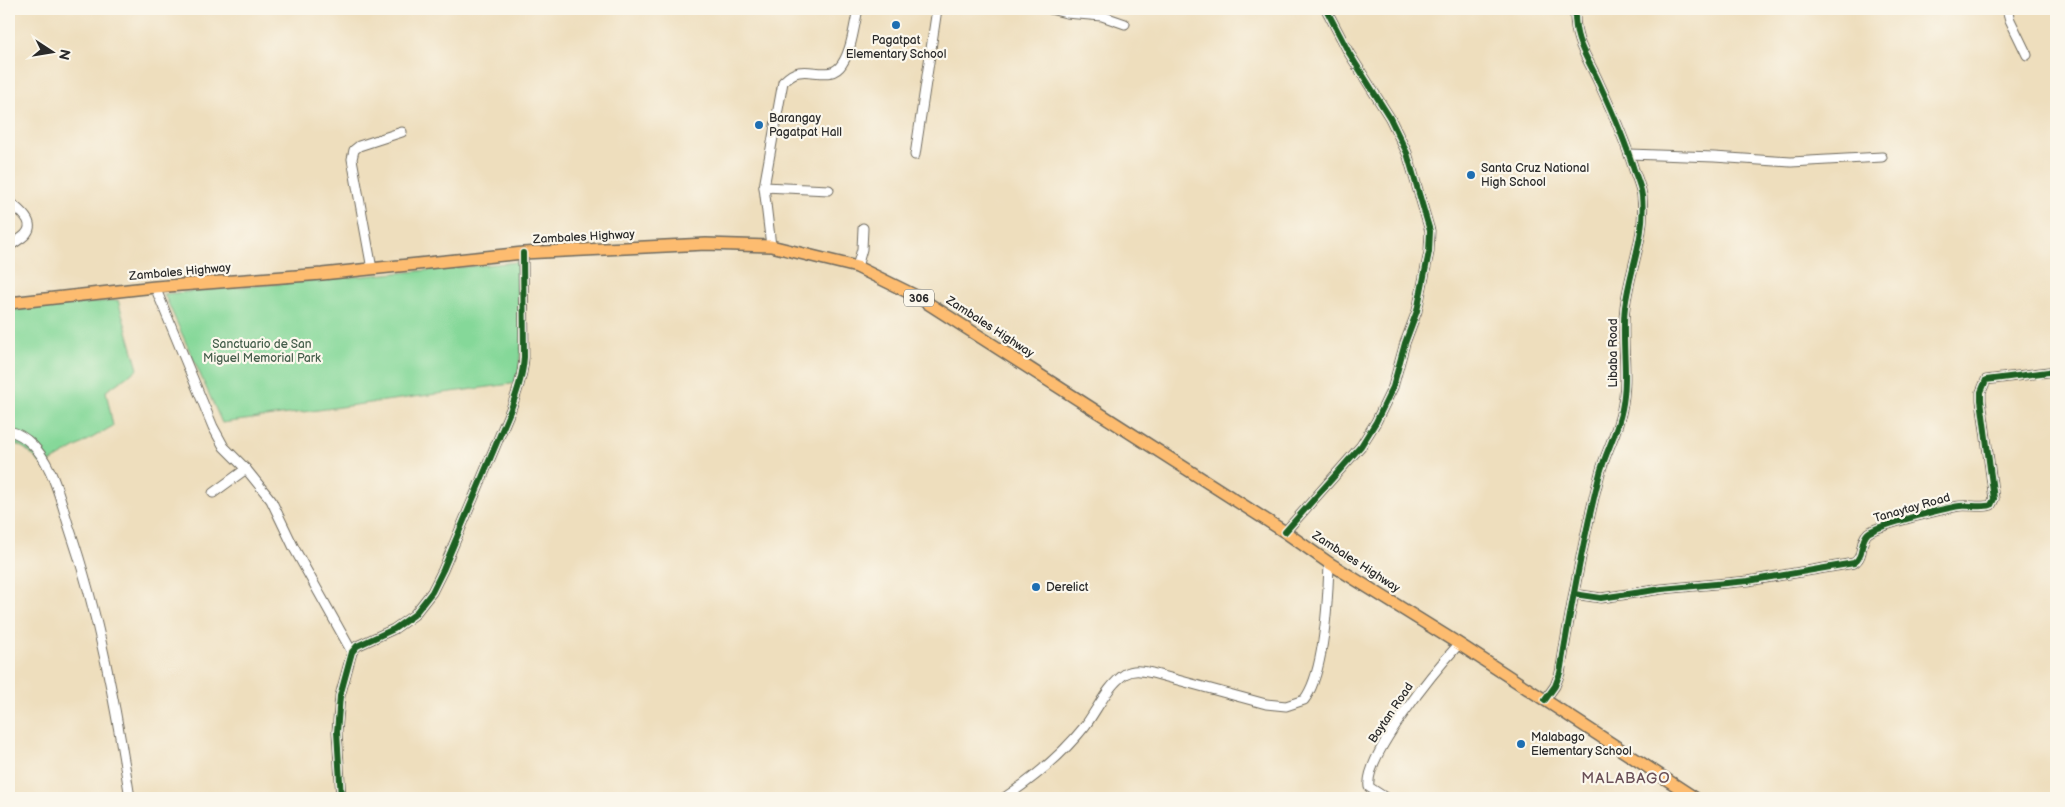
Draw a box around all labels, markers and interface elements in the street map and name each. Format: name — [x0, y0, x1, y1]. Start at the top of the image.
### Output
marker: Pagatpat Elementary School — [890, 19, 902, 31]
north arrow — [28, 28, 78, 78]
place label: Pagatpat Elementary School — [846, 33, 946, 62]
text: N — [55, 48, 74, 62]
place label: Barangay Pagatpat Hall — [769, 111, 842, 140]
marker: Barangay Pagatpat Hall — [753, 119, 765, 131]
place label: Santa Cruz National High School — [1481, 161, 1589, 190]
marker: Santa Cruz National High School — [1465, 169, 1477, 181]
street label: Zambales Highway — [532, 227, 636, 247]
street label: Zambales Highway — [128, 260, 232, 284]
road number: 306 — [904, 290, 934, 306]
street label: Zambales Highway — [942, 292, 1037, 361]
street label: Libaba Road — [1606, 318, 1621, 388]
park label: Sanctuario de San Miguel Memorial Park — [203, 337, 321, 366]
street label: Tanaytay Road — [1872, 490, 1952, 526]
street label: Zambales Highway — [1308, 527, 1403, 596]
place label: Derelict — [1046, 580, 1089, 595]
marker: Derelict — [1030, 581, 1042, 593]
street label: Baytan Road — [1365, 680, 1417, 746]
place label: Malabago Elementary School — [1531, 730, 1632, 759]
marker: Malabago Elementary School — [1515, 738, 1527, 750]
district label: MALABAGO — [1581, 769, 1671, 788]

